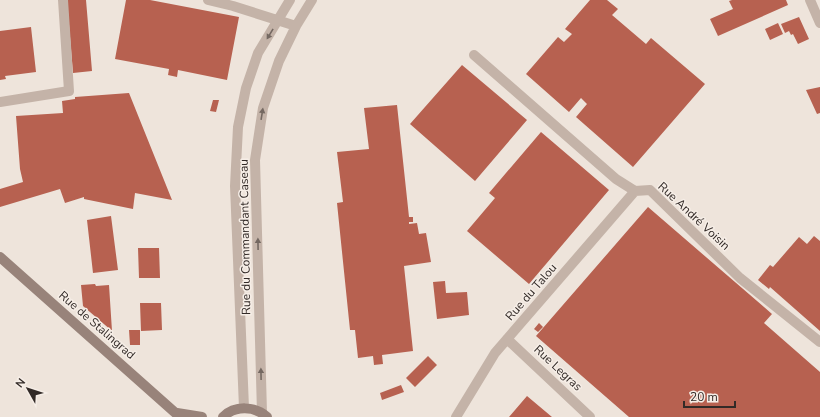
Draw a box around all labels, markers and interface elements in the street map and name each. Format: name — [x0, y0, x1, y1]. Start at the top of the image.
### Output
one-way arrow — [266, 29, 274, 39]
one-way arrow — [259, 108, 265, 120]
street label: Rue du Commandant Caseau — [236, 159, 254, 315]
street label: Rue André Voisin — [655, 178, 733, 254]
one-way arrow — [254, 238, 261, 250]
street label: Rue du Talou — [502, 260, 560, 324]
street label: Rue de Stalingrad — [55, 287, 139, 363]
street label: Rue Legras — [530, 342, 586, 395]
one-way arrow — [258, 367, 264, 380]
north arrow — [8, 369, 48, 409]
text: N — [12, 375, 29, 391]
scale bar — [684, 383, 735, 409]
text: 20 m — [690, 389, 718, 405]

